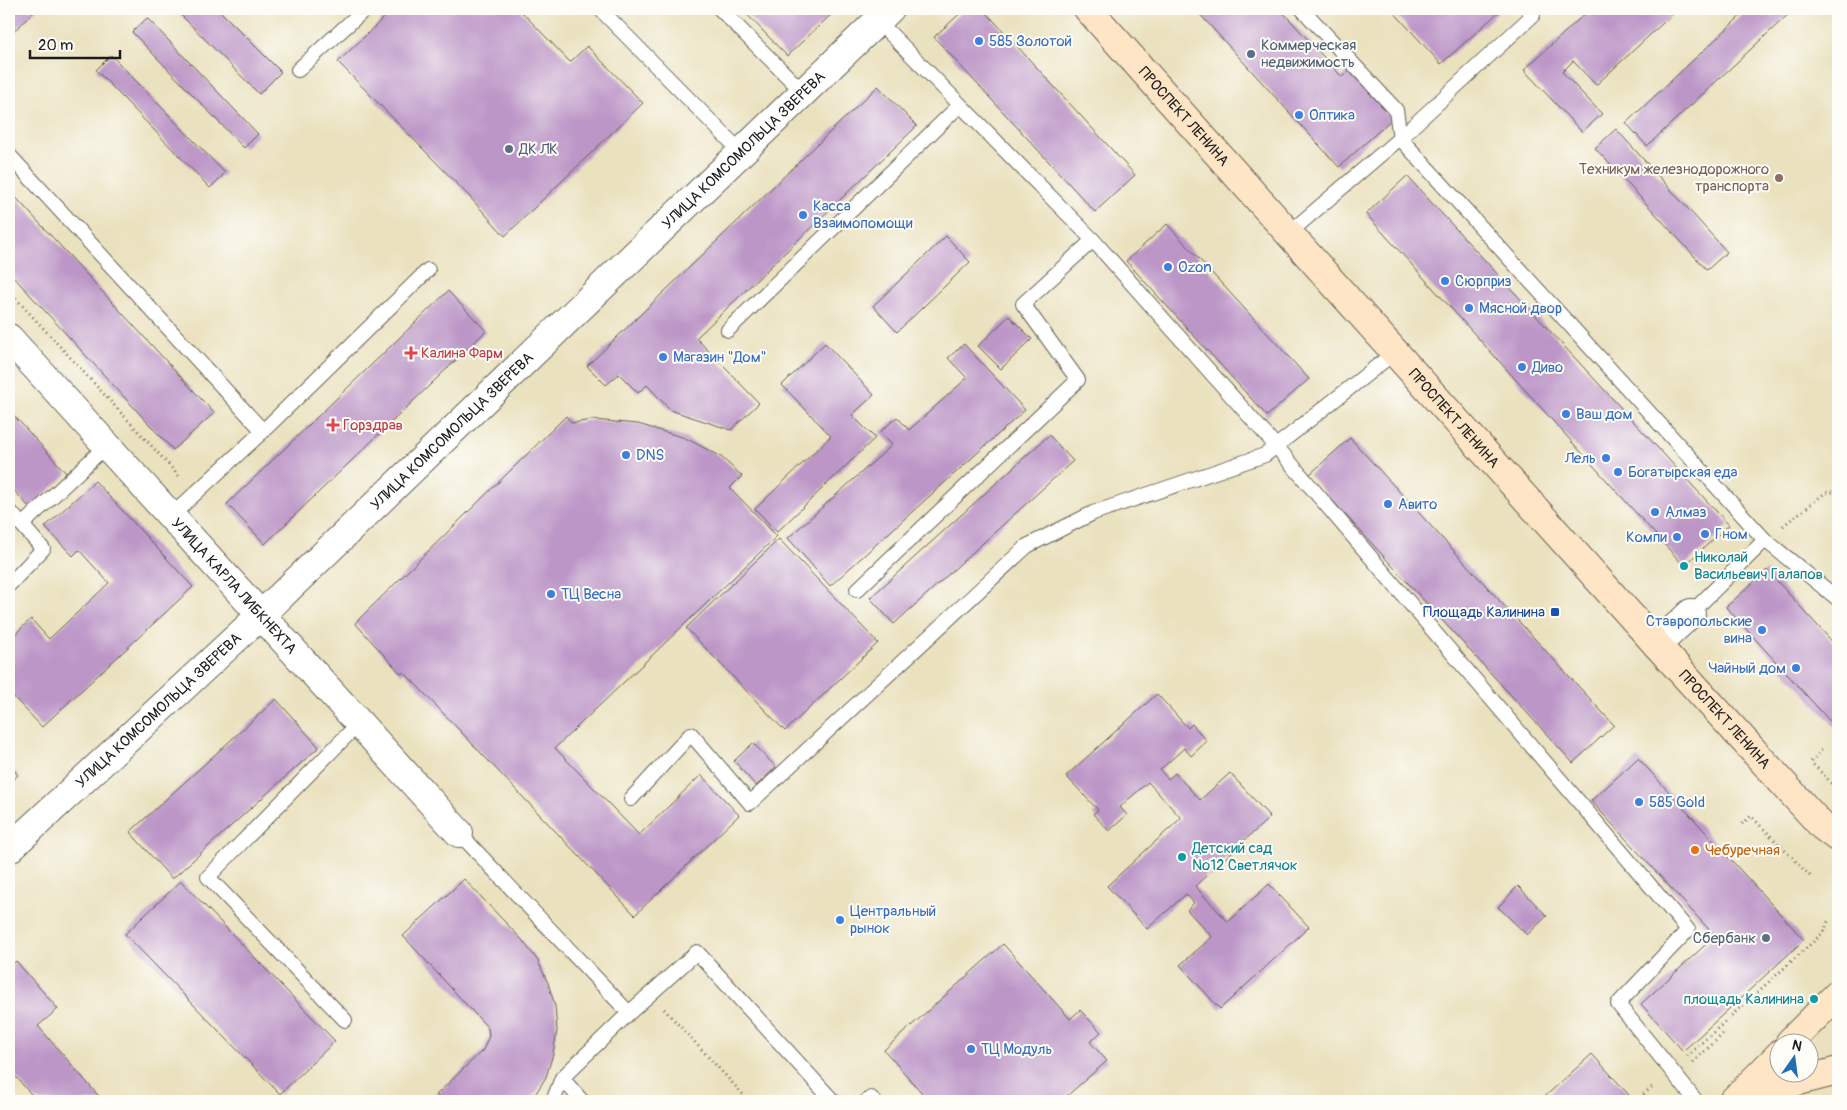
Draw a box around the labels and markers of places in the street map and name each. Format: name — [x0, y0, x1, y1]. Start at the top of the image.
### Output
place label: 585 Золотой — [989, 32, 1072, 51]
marker: 585 Золотой — [973, 35, 985, 47]
place label: Коммерческая недвижимость — [1261, 36, 1356, 72]
marker: Коммерческая недвижимость — [1245, 48, 1257, 60]
place label: Оптика — [1309, 106, 1355, 125]
marker: Оптика — [1293, 109, 1305, 121]
place label: ДК ЛК — [518, 140, 558, 159]
marker: ДК ЛК — [503, 143, 515, 155]
place label: Техникум железнодорожного транспорта — [1579, 160, 1769, 196]
marker: Техникум железнодорожного транспорта — [1773, 172, 1785, 184]
place label: Касса Взаимопомощи — [813, 197, 913, 233]
marker: Касса Взаимопомощи — [797, 209, 809, 221]
place label: Ozon — [1178, 258, 1212, 277]
marker: Ozon — [1162, 261, 1174, 273]
place label: Сюрприз — [1455, 272, 1512, 291]
marker: Сюрприз — [1439, 275, 1451, 287]
place label: Мясной двор — [1479, 299, 1562, 318]
marker: Мясной двор — [1463, 302, 1475, 314]
place label: Калина Фарм — [421, 344, 503, 363]
marker: Калина Фарм — [405, 347, 417, 359]
place label: Магазин "Дом" — [673, 348, 767, 367]
marker: Магазин "Дом" — [657, 351, 669, 363]
place label: Диво — [1531, 358, 1563, 377]
marker: Диво — [1516, 361, 1528, 373]
place label: Ваш дом — [1576, 405, 1632, 424]
marker: Ваш дом — [1560, 408, 1572, 420]
place label: Горздрав — [343, 416, 403, 435]
marker: Горздрав — [327, 419, 339, 431]
place label: DNS — [636, 446, 664, 465]
marker: DNS — [620, 449, 632, 461]
place label: Лель — [1564, 449, 1596, 468]
marker: Лель — [1600, 452, 1612, 464]
place label: Богатырская еда — [1628, 463, 1737, 482]
marker: Богатырская еда — [1612, 466, 1624, 478]
place label: Авито — [1398, 495, 1437, 514]
marker: Авито — [1382, 498, 1394, 510]
place label: Алмаз — [1665, 503, 1707, 522]
marker: Алмаз — [1649, 506, 1661, 518]
place label: Гном — [1715, 525, 1748, 544]
place label: Компи — [1626, 528, 1667, 547]
marker: Гном — [1699, 528, 1711, 540]
marker: Компи — [1671, 531, 1683, 543]
place label: Николай Васильевич Галапов — [1694, 548, 1823, 584]
marker: Николай Васильевич Галапов — [1678, 560, 1690, 572]
place label: ТЦ Весна — [561, 585, 621, 604]
marker: ТЦ Весна — [545, 588, 557, 600]
place label: Площадь Калинина — [1423, 603, 1545, 622]
marker: Площадь Калинина — [1549, 606, 1561, 618]
place label: Ставропольские вина — [1646, 612, 1753, 648]
marker: Ставропольские вина — [1756, 624, 1768, 636]
place label: Чайный дом — [1708, 659, 1786, 678]
marker: Чайный дом — [1790, 662, 1802, 674]
place label: 585 Gold — [1649, 793, 1705, 812]
marker: 585 Gold — [1633, 796, 1645, 808]
place label: Детский сад №12 Светлячок — [1191, 839, 1298, 875]
place label: Чебуречная — [1705, 841, 1780, 860]
marker: Чебуречная — [1689, 844, 1701, 856]
marker: Детский сад №12 Светлячок — [1176, 851, 1188, 863]
place label: Центральный рынок — [850, 902, 936, 938]
marker: Центральный рынок — [834, 914, 846, 926]
place label: Сбербанк — [1693, 929, 1756, 948]
marker: Сбербанк — [1760, 932, 1772, 944]
place label: площадь Калинина — [1683, 990, 1804, 1009]
marker: площадь Калинина — [1808, 993, 1820, 1005]
place label: ТЦ Модуль — [981, 1040, 1052, 1059]
marker: ТЦ Модуль — [965, 1043, 977, 1055]

